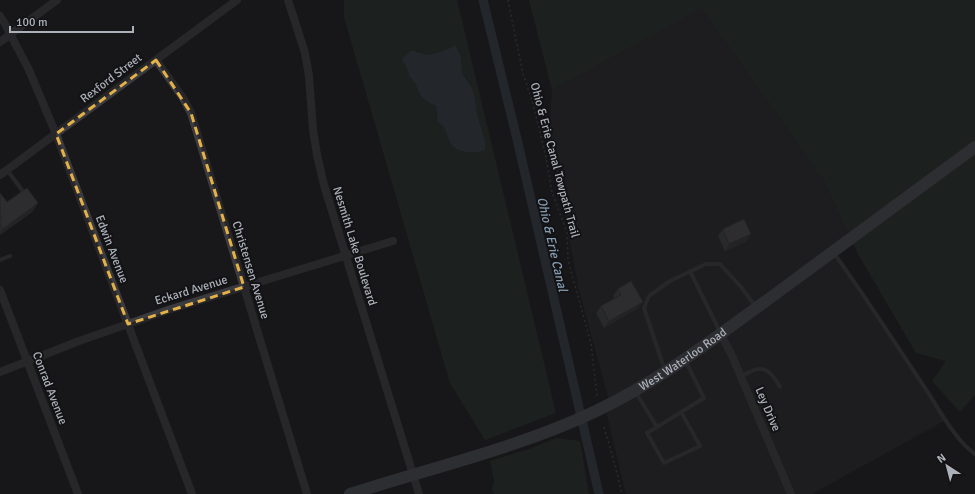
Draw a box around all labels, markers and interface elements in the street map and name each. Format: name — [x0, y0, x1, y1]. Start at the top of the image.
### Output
scale bar — [10, 8, 133, 34]
text: 100 m — [16, 15, 48, 30]
street label: Rexford Street — [77, 50, 145, 106]
street label: Ohio & Erie Canal Towpath Trail — [527, 81, 583, 240]
street label: Nesmith Lake Boulevard — [329, 185, 380, 307]
water label: Ohio & Erie Canal — [533, 195, 571, 294]
street label: Edwin Avenue — [92, 213, 131, 285]
street label: Christensen Avenue — [229, 219, 273, 321]
street label: Eckard Avenue — [153, 272, 229, 309]
street label: West Waterloo Road — [636, 325, 730, 394]
street label: Conrad Avenue — [29, 350, 70, 427]
street label: Ley Drive — [751, 385, 784, 434]
north arrow — [927, 446, 967, 486]
text: N — [934, 451, 948, 466]

